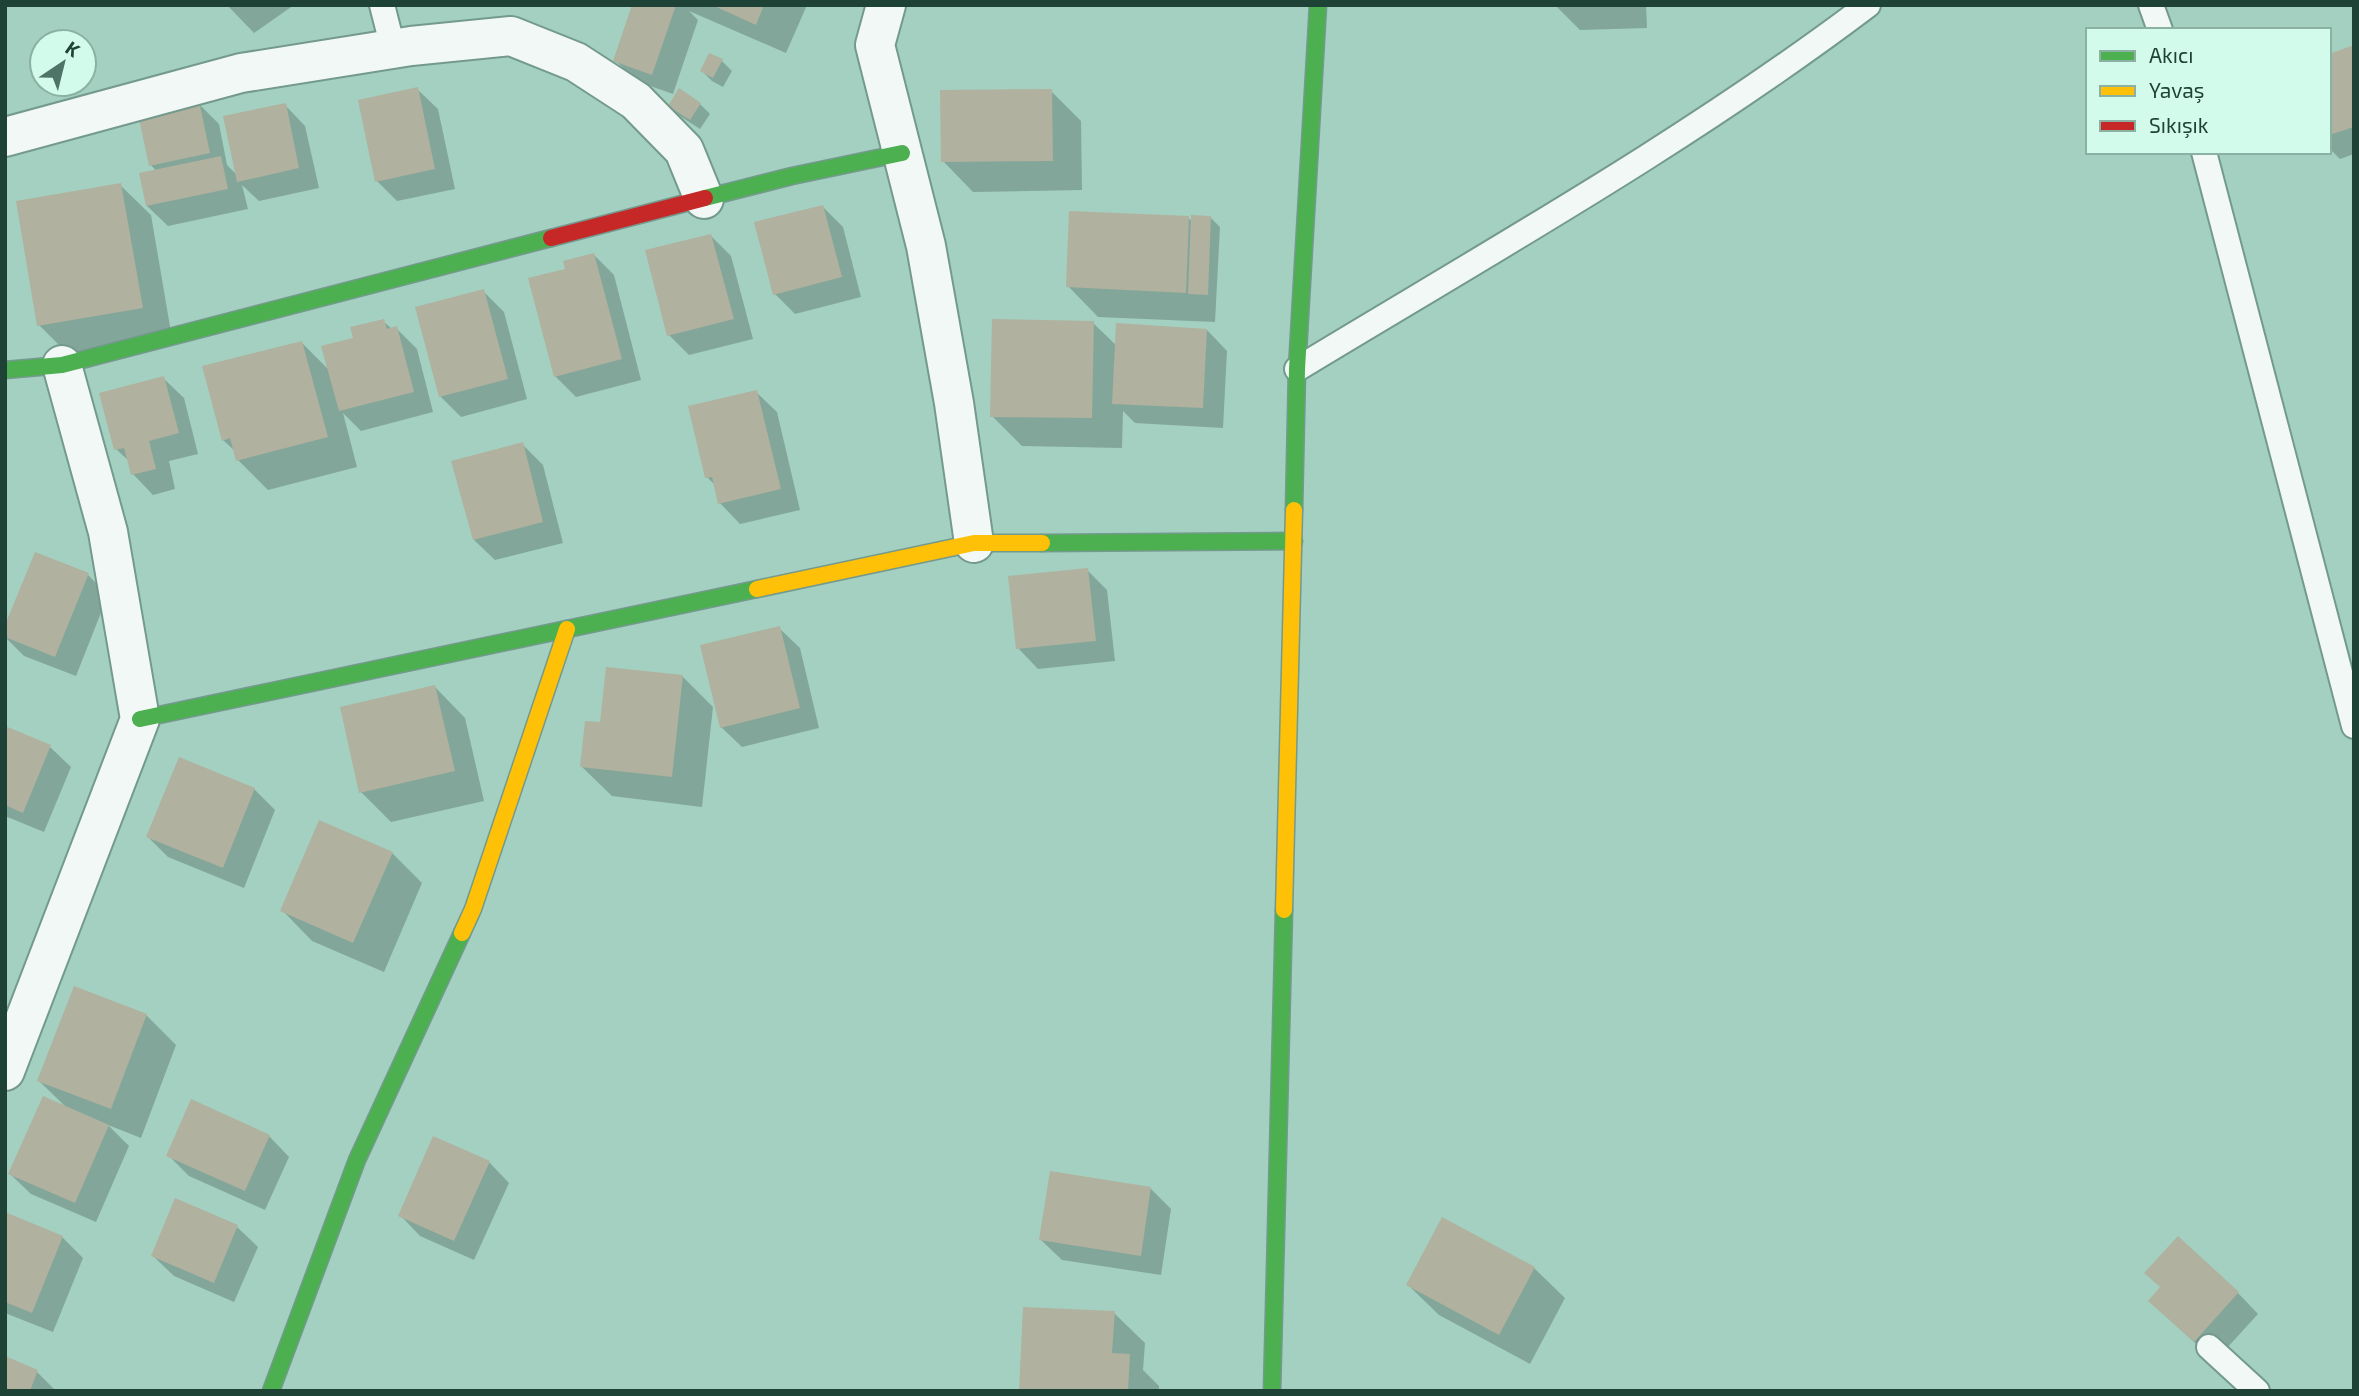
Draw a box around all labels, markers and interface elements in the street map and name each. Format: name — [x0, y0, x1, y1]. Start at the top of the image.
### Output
north arrow — [28, 28, 98, 98]
legend — [2086, 28, 2331, 154]
text: K — [62, 36, 85, 62]
text: Akıcı — [2149, 42, 2193, 67]
text: Yavaş — [2149, 77, 2205, 104]
text: Sıkışık — [2149, 112, 2209, 139]

